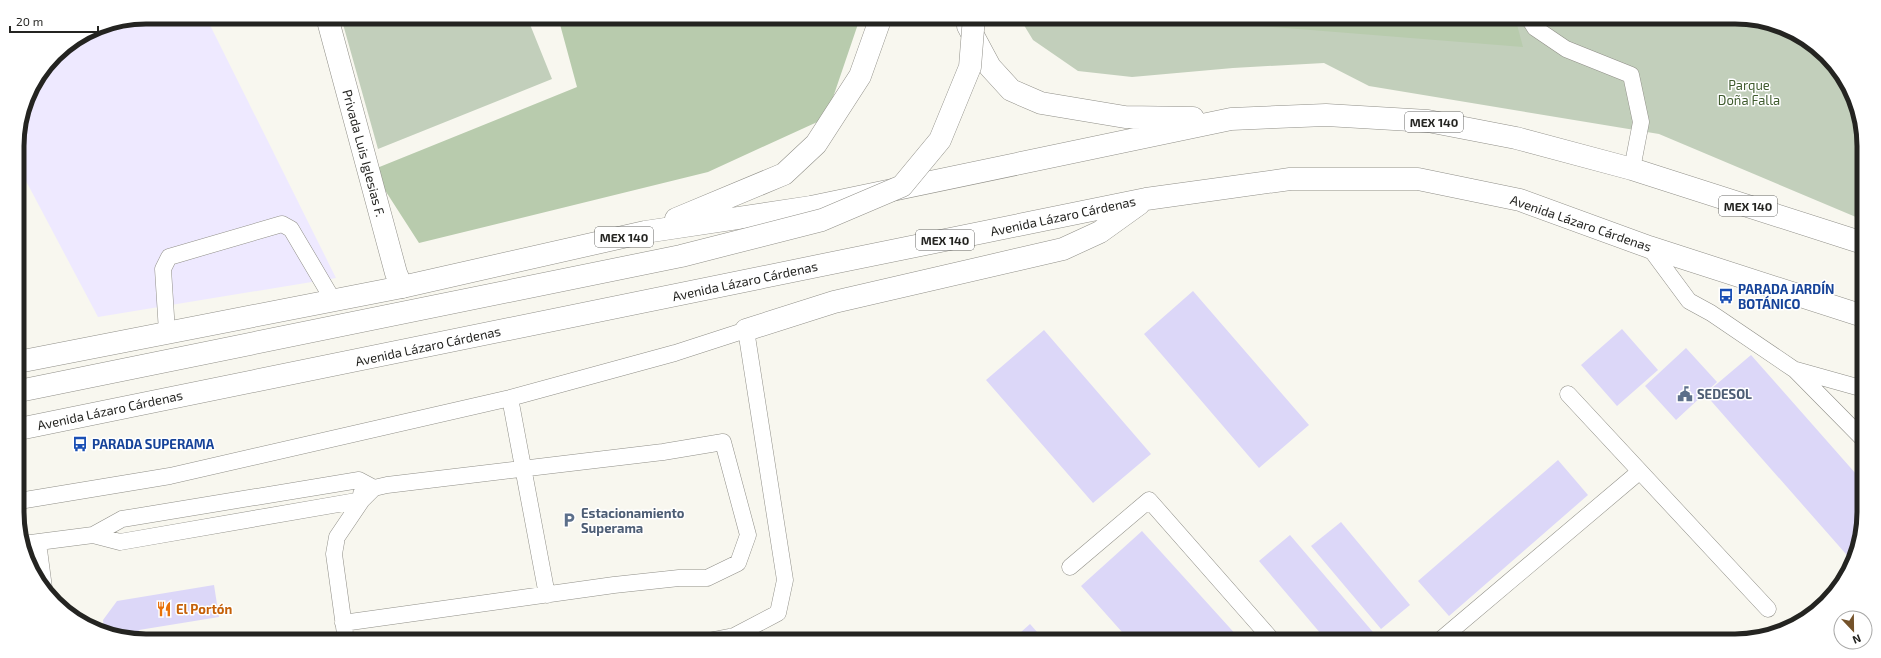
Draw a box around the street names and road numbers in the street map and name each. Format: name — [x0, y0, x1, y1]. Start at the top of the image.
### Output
street label: Privada Luis Iglesias F. — [339, 88, 389, 219]
road number: MEX 140 — [1405, 112, 1463, 132]
street label: Avenida Lázaro Cárdenas — [1508, 191, 1654, 255]
street label: Avenida Lázaro Cárdenas — [989, 193, 1137, 239]
road number: MEX 140 — [1719, 196, 1777, 216]
road number: MEX 140 — [595, 227, 653, 247]
road number: MEX 140 — [916, 230, 974, 250]
street label: Avenida Lázaro Cárdenas — [671, 258, 819, 304]
street label: Avenida Lázaro Cárdenas — [354, 323, 502, 369]
street label: Avenida Lázaro Cárdenas — [36, 387, 184, 433]

